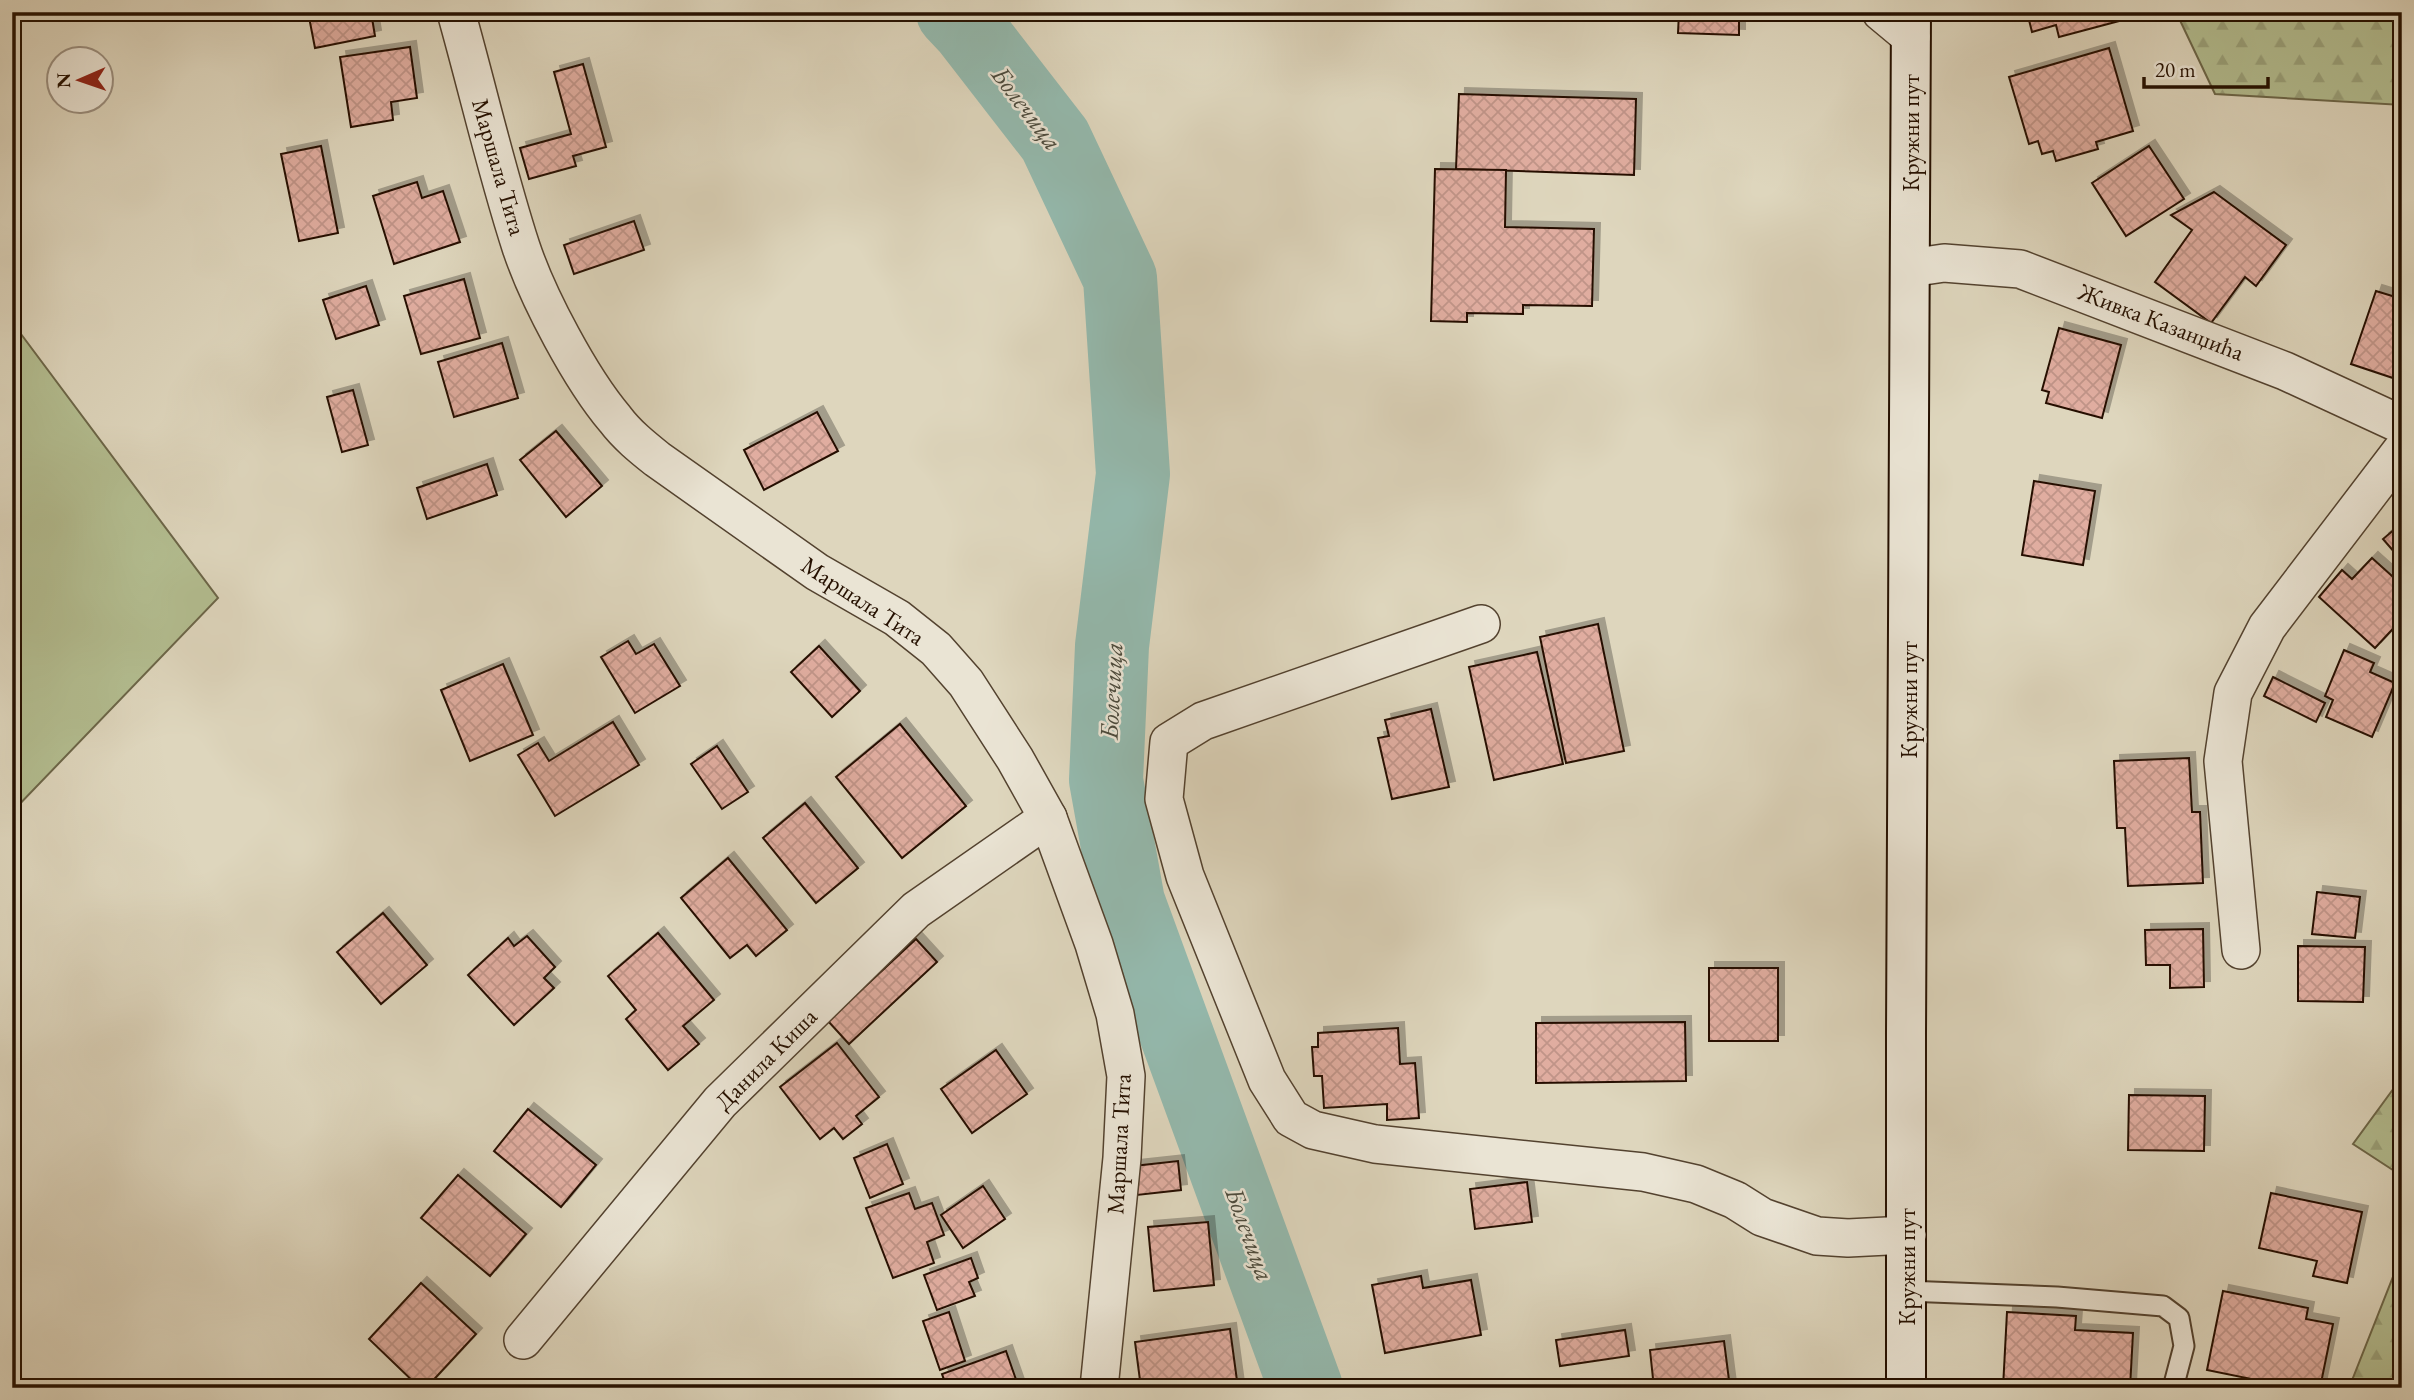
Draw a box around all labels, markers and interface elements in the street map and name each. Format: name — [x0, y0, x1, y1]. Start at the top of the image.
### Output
north arrow — [46, 46, 116, 116]
scale bar — [2144, 46, 2269, 90]
text: 20 m — [2155, 56, 2196, 83]
water label: Болечица — [984, 58, 1070, 157]
text: N — [51, 72, 76, 89]
street label: Кружни пут — [1895, 74, 1926, 192]
street label: Маршала Тита — [465, 95, 534, 239]
street label: Живка Казанџића — [2073, 275, 2249, 368]
street label: Маршала Тита — [796, 549, 931, 652]
street label: Кружни пут — [1893, 641, 1924, 759]
water label: Болечица — [1091, 642, 1131, 741]
street label: Данила Киша — [708, 1001, 824, 1116]
street label: Маршала Тита — [1099, 1072, 1138, 1215]
water label: Болечица — [1217, 1182, 1283, 1285]
street label: Кружни пут — [1891, 1208, 1922, 1326]

